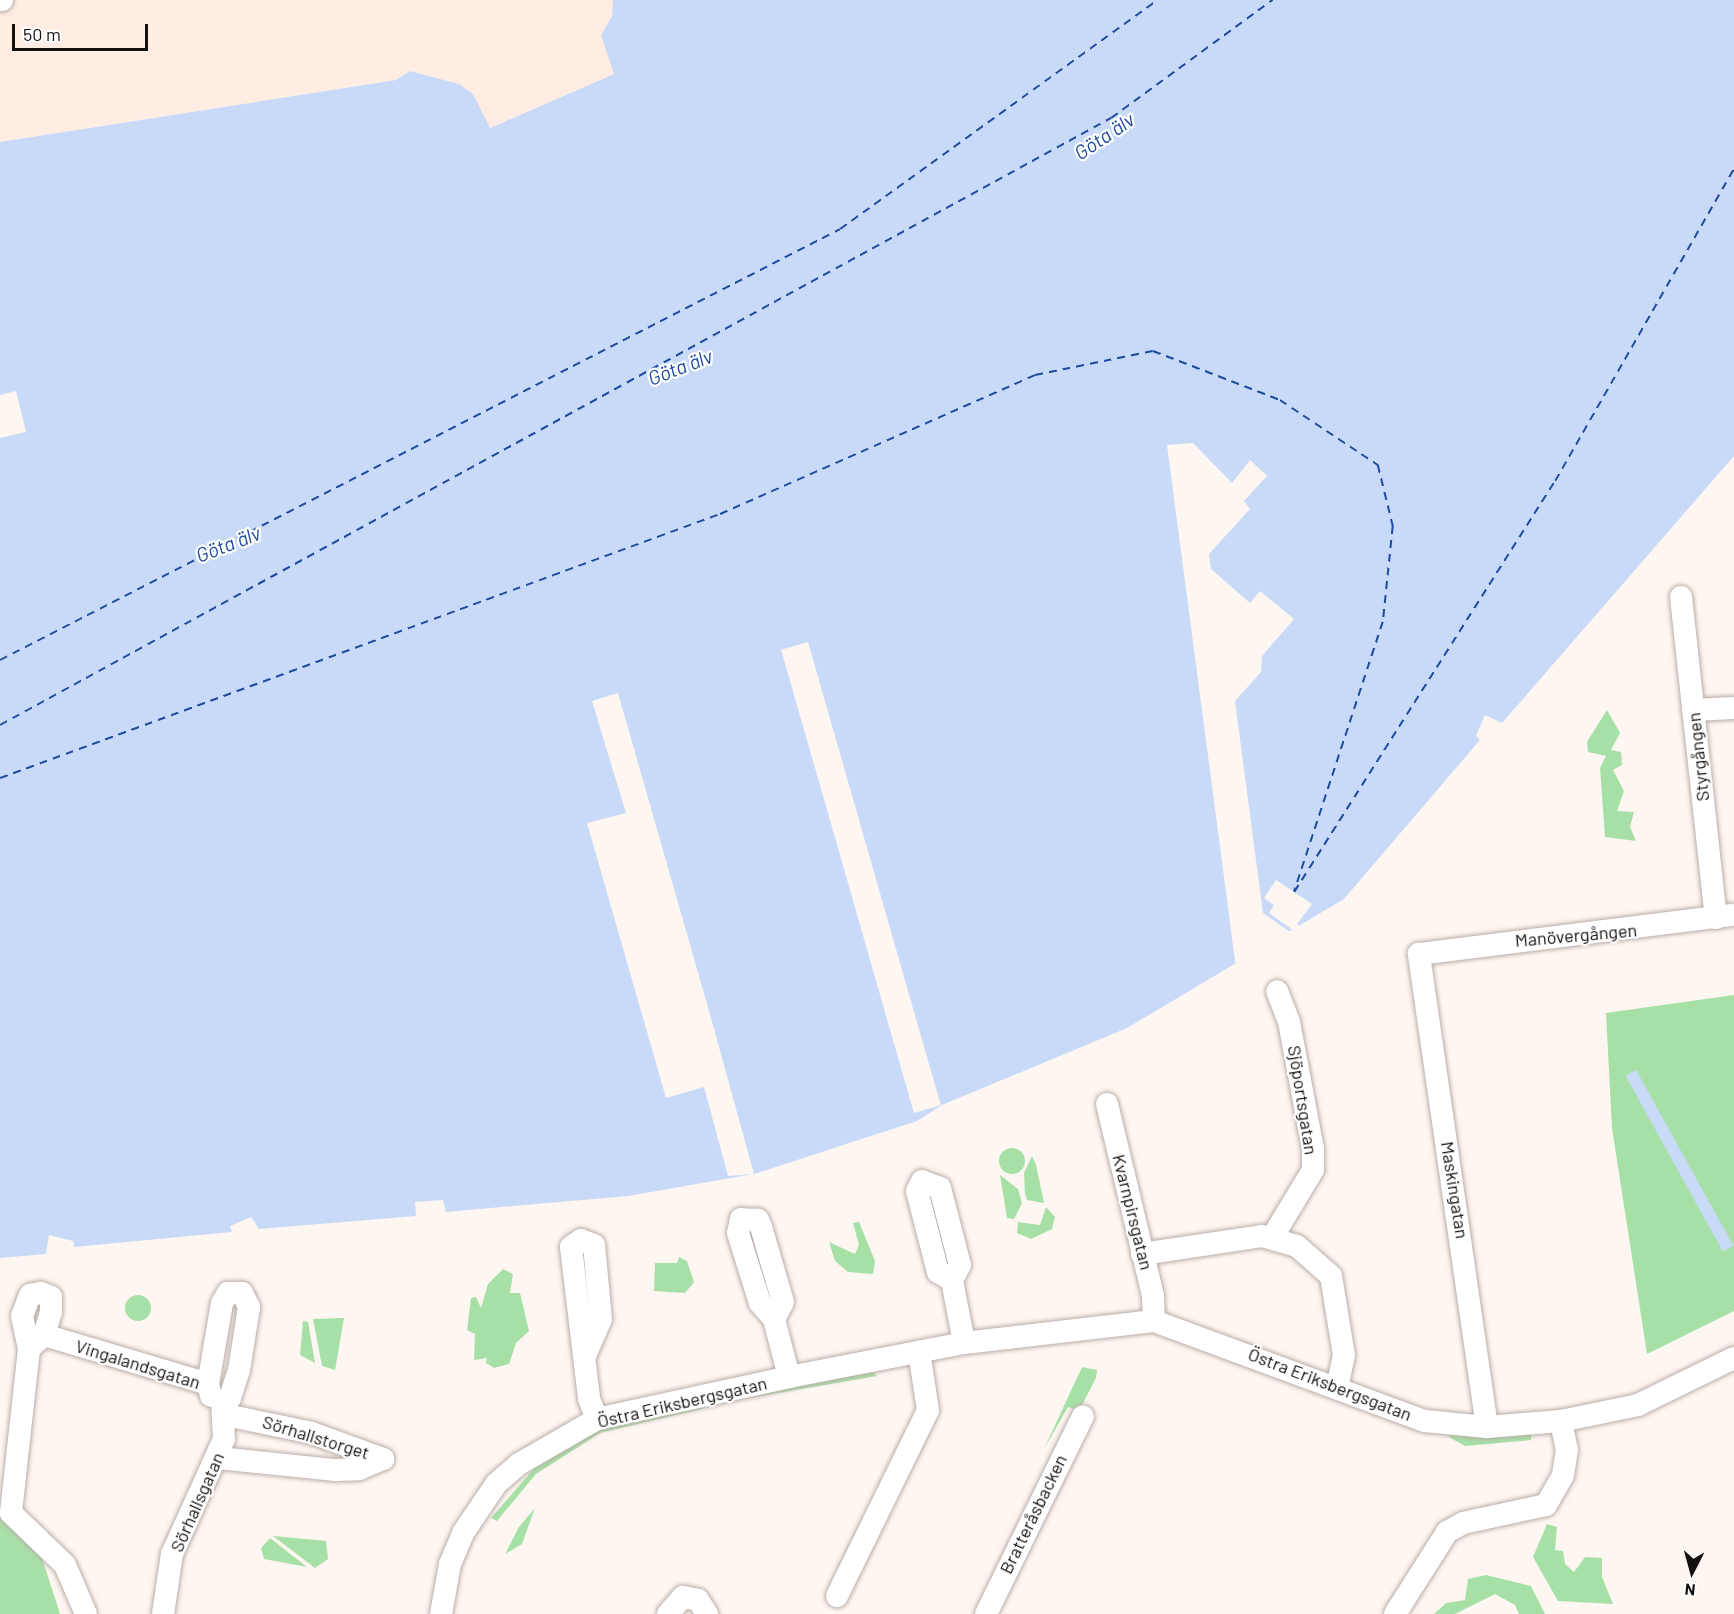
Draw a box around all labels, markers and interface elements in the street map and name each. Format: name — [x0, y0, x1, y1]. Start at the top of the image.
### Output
scale bar — [15, 12, 152, 50]
text: 50 m — [23, 23, 61, 45]
water label: Göta älv — [1069, 107, 1139, 165]
water label: Göta älv — [644, 344, 716, 390]
water label: Göta älv — [192, 521, 264, 567]
street label: Styrgången — [1683, 712, 1713, 802]
street label: Manövergången — [1514, 919, 1638, 951]
street label: Sjöportsgatan — [1284, 1044, 1322, 1156]
street label: Maskingatan — [1437, 1140, 1473, 1240]
street label: Kvarnpirsgatan — [1108, 1152, 1158, 1272]
street label: Vingalandsgatan — [73, 1335, 203, 1393]
street label: Östra Eriksbergsgatan — [1245, 1343, 1415, 1425]
street label: Östra Eriksbergsgatan — [595, 1372, 769, 1432]
street label: Sörhallstorget — [260, 1411, 372, 1463]
street label: Sörhallsgatan — [165, 1449, 229, 1555]
street label: Bratteråsbacken — [995, 1451, 1071, 1577]
north arrow — [1662, 1542, 1722, 1602]
text: N — [1684, 1580, 1696, 1600]

